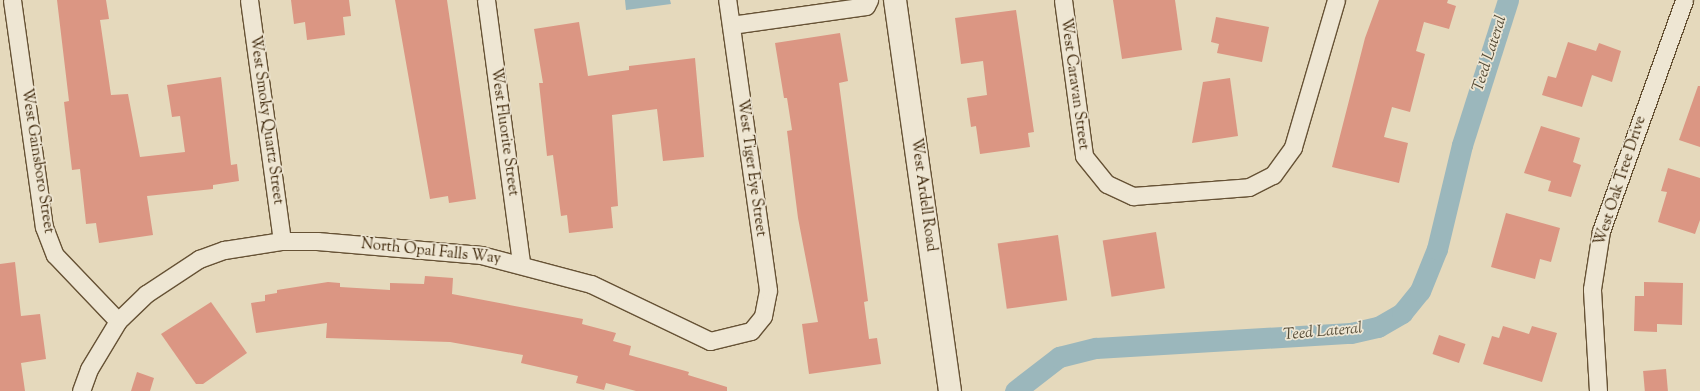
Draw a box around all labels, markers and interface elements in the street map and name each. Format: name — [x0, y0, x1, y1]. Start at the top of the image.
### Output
water label: Teed Lateral — [1470, 13, 1512, 95]
street label: West Caravan Street — [1056, 17, 1092, 151]
street label: West Smoky Quartz Street — [245, 34, 287, 206]
street label: West Fluorite Street — [486, 67, 522, 197]
street label: West Gainsboro Street — [17, 87, 57, 235]
street label: West Tiger Eye Street — [732, 98, 770, 238]
street label: West Oak Tree Drive — [1591, 114, 1651, 248]
street label: West Ardell Road — [906, 137, 940, 253]
street label: North Opal Falls Way — [360, 236, 502, 268]
water label: Teed Lateral — [1283, 320, 1363, 346]

